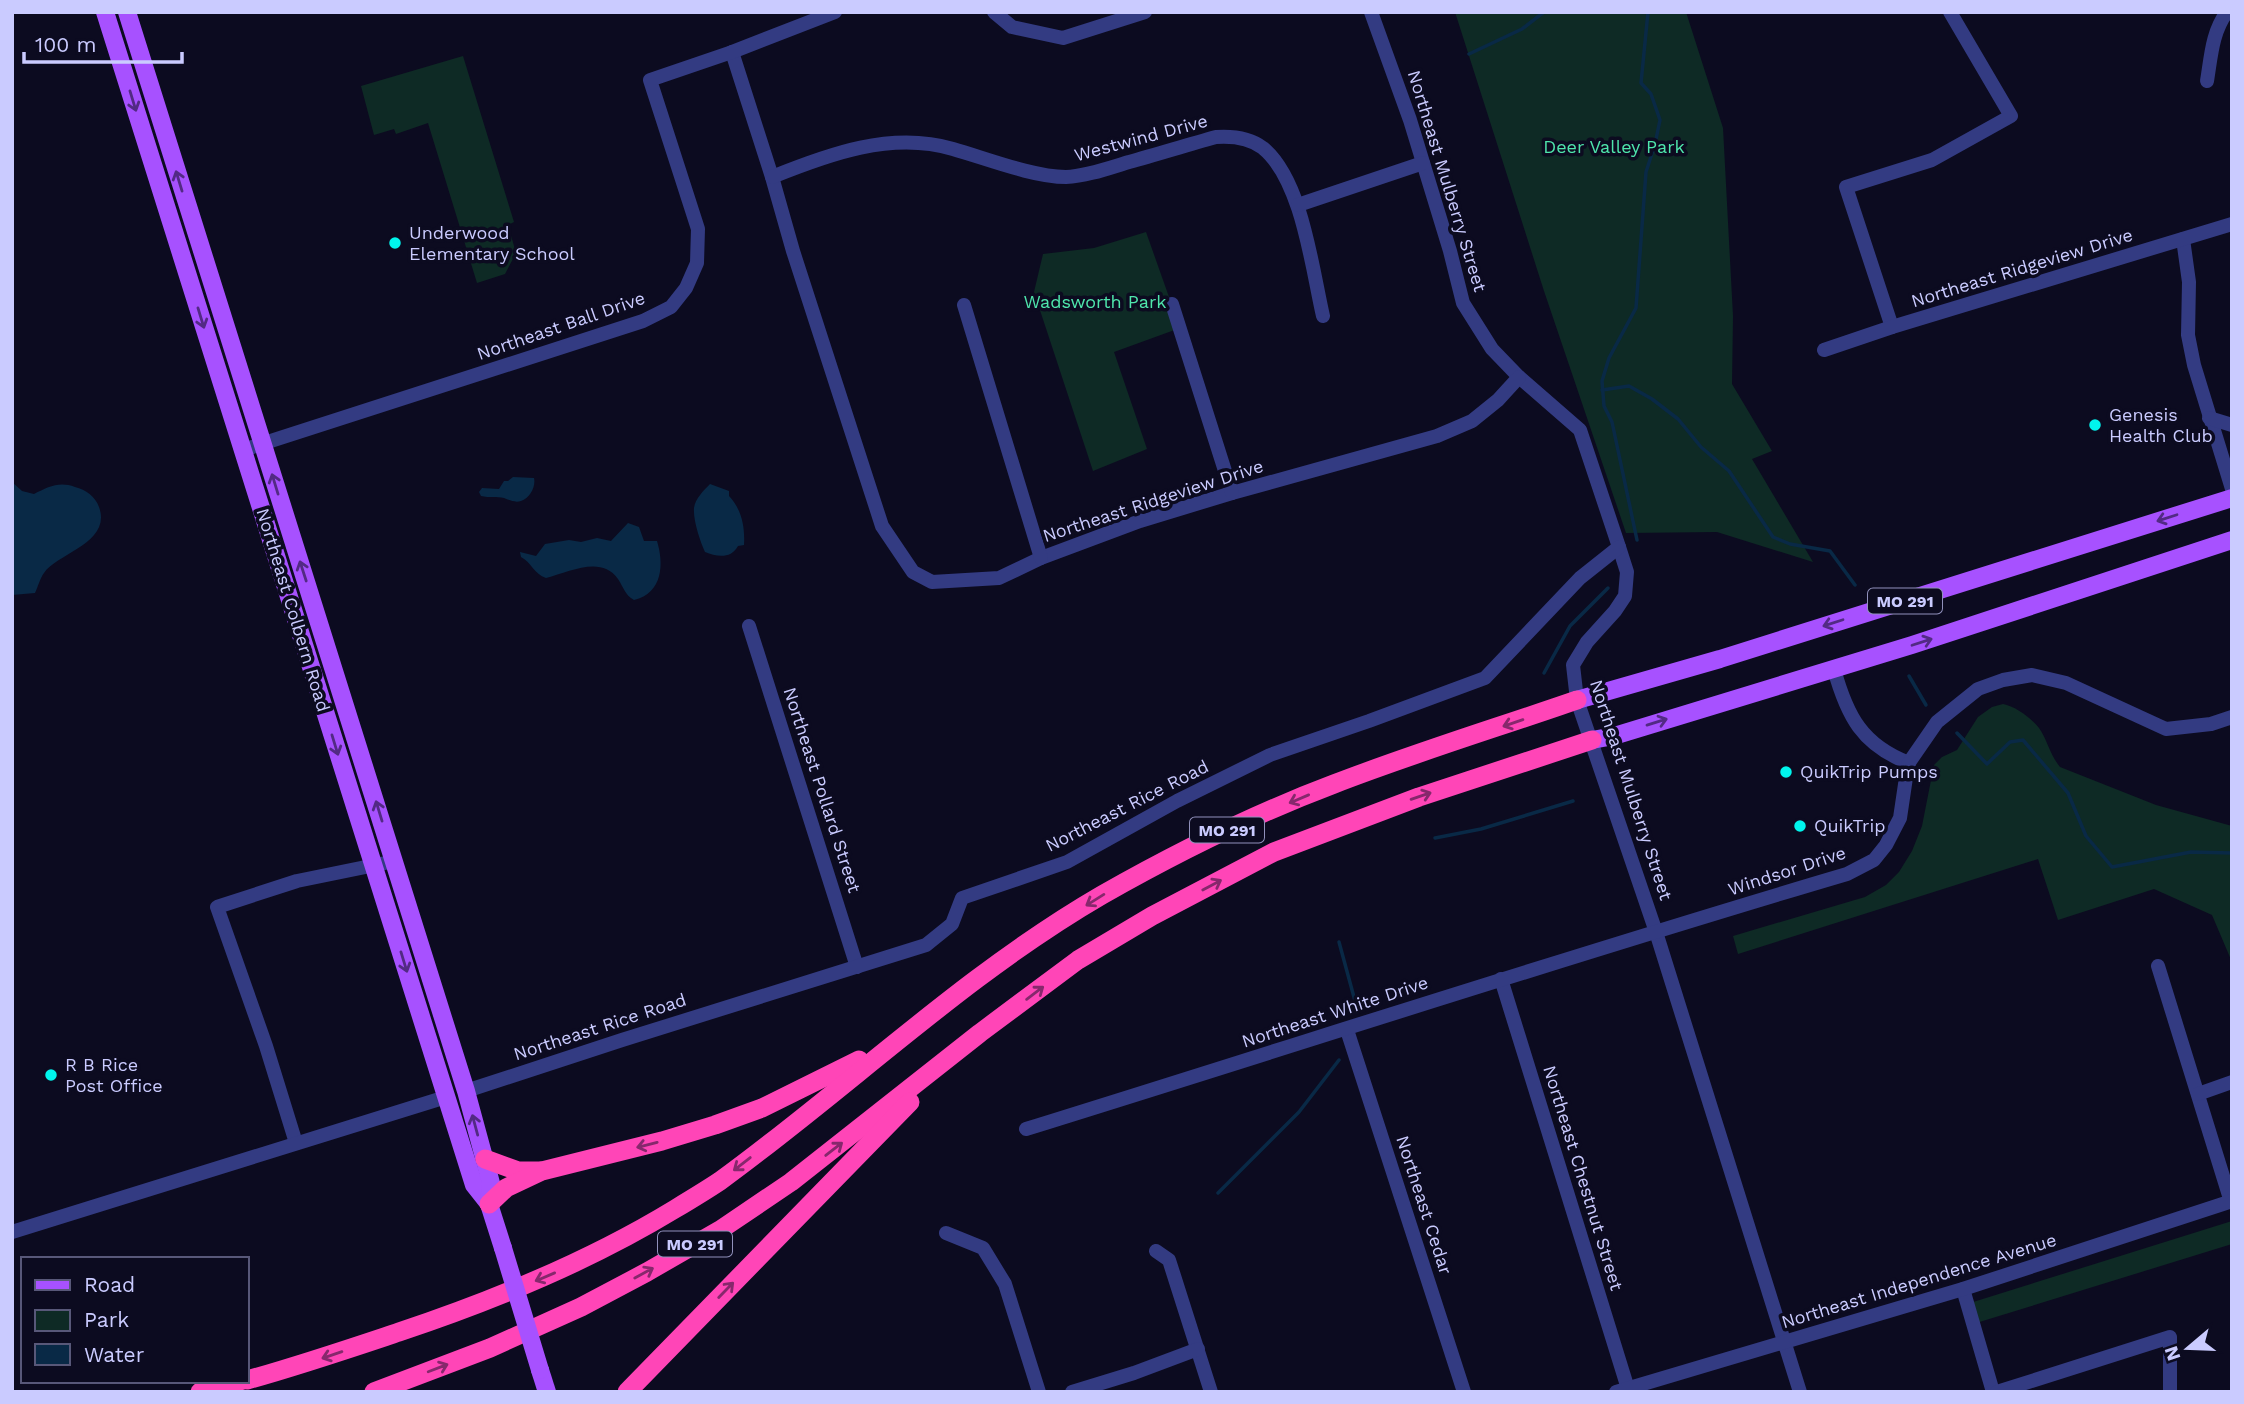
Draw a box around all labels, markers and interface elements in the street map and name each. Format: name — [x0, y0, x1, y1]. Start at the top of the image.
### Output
scale bar — [24, 21, 182, 65]
text: 100 m — [35, 32, 97, 57]
street label: Northeast Mulberry Street — [1404, 68, 1491, 295]
one-way arrow — [128, 89, 140, 111]
street label: Westwind Drive — [1072, 110, 1210, 165]
park label: Deer Valley Park — [1543, 136, 1685, 157]
one-way arrow — [172, 170, 185, 192]
place label: Underwood Elementary School — [409, 222, 575, 264]
street label: Northeast Ridgeview Drive — [1909, 224, 2135, 311]
marker: Underwood Elementary School — [387, 235, 403, 251]
street label: Northeast Ball Drive — [474, 287, 648, 364]
park label: Wadsworth Park — [1024, 291, 1166, 312]
one-way arrow — [196, 306, 208, 328]
place label: Genesis Health Club — [2109, 404, 2213, 446]
marker: Genesis Health Club — [2087, 417, 2103, 433]
street label: Northeast Ridgeview Drive — [1040, 455, 1266, 546]
one-way arrow — [268, 474, 281, 496]
street label: Northeast Colbern Road — [252, 505, 335, 714]
one-way arrow — [2156, 513, 2178, 525]
one-way arrow — [295, 560, 308, 582]
road number: MO 291 — [1868, 588, 1942, 614]
one-way arrow — [1822, 618, 1844, 631]
one-way arrow — [1911, 635, 1933, 648]
street label: Northeast Mulberry Street — [1586, 677, 1677, 903]
street label: Northeast Pollard Street — [779, 685, 866, 896]
one-way arrow — [1646, 715, 1668, 728]
one-way arrow — [1502, 718, 1524, 730]
one-way arrow — [330, 734, 343, 756]
street label: Northeast Rice Road — [1042, 755, 1212, 856]
place label: QuikTrip Pumps — [1800, 761, 1938, 782]
marker: QuikTrip Pumps — [1778, 764, 1794, 780]
one-way arrow — [1410, 789, 1432, 801]
one-way arrow — [1288, 793, 1310, 806]
one-way arrow — [372, 800, 385, 822]
place label: QuikTrip — [1814, 815, 1886, 836]
road number: MO 291 — [1190, 818, 1264, 842]
marker: QuikTrip — [1792, 818, 1808, 834]
street label: Windsor Drive — [1725, 842, 1848, 899]
one-way arrow — [1201, 877, 1222, 891]
one-way arrow — [1086, 892, 1105, 907]
one-way arrow — [398, 951, 411, 973]
street label: Northeast White Drive — [1239, 971, 1431, 1052]
one-way arrow — [1025, 985, 1043, 1000]
street label: Northeast Rice Road — [511, 989, 689, 1064]
place label: R B Rice Post Office — [65, 1054, 163, 1096]
street label: Northeast Chestnut Street — [1539, 1063, 1628, 1293]
marker: R B Rice Post Office — [43, 1067, 59, 1083]
one-way arrow — [468, 1114, 481, 1136]
street label: Northeast Cedar — [1392, 1133, 1457, 1277]
one-way arrow — [637, 1139, 659, 1152]
one-way arrow — [825, 1141, 843, 1156]
one-way arrow — [733, 1156, 752, 1171]
street label: Northeast Independence Avenue — [1779, 1229, 2059, 1332]
road number: MO 291 — [658, 1232, 732, 1256]
legend — [21, 1257, 248, 1383]
one-way arrow — [634, 1266, 654, 1280]
one-way arrow — [535, 1271, 557, 1284]
text: Road — [84, 1272, 135, 1297]
one-way arrow — [718, 1282, 735, 1299]
text: Park — [84, 1307, 129, 1332]
north arrow — [2153, 1313, 2223, 1383]
text: Water — [84, 1342, 145, 1367]
text: N — [2159, 1343, 2186, 1364]
one-way arrow — [321, 1350, 343, 1362]
one-way arrow — [426, 1361, 448, 1373]

